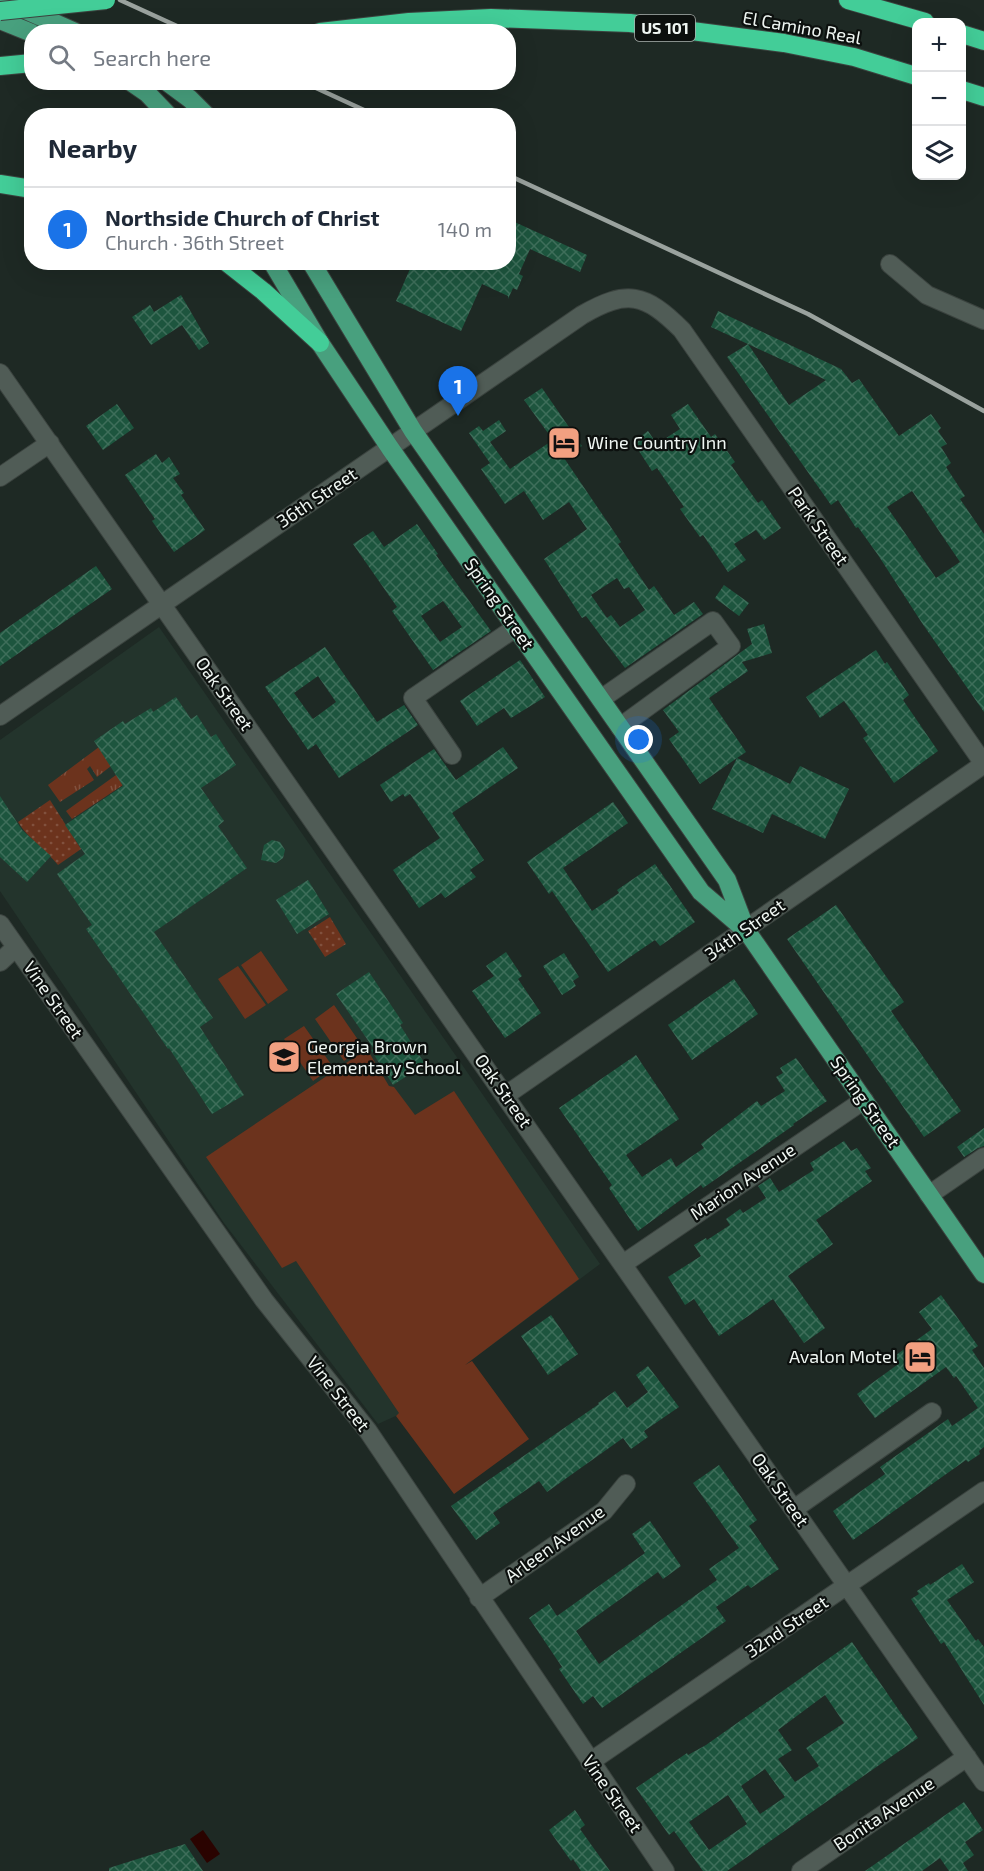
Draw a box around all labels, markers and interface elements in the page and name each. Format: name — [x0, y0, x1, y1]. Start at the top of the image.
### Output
street label: El Camino Real — [741, 6, 864, 48]
road number: US 101 — [635, 15, 695, 41]
map controls — [912, 18, 966, 180]
button: + — [912, 18, 966, 72]
search box — [24, 24, 516, 90]
icon: search — [45, 41, 78, 74]
text: Search here — [93, 44, 211, 70]
button: − — [912, 72, 966, 126]
button: layers — [912, 126, 966, 180]
text: Nearby — [48, 132, 137, 163]
text: Northside Church of Christ — [105, 204, 380, 230]
text: 1 — [63, 217, 72, 241]
text: 140 m — [438, 217, 492, 241]
text: Church · 36th Street — [105, 230, 284, 254]
pin: 1 — [438, 366, 478, 416]
hotel icon: Wine Country Inn — [546, 425, 582, 461]
place label: Wine Country Inn — [587, 431, 727, 453]
street label: 36th Street — [272, 462, 361, 532]
street label: Park Street — [784, 482, 854, 569]
street label: Spring Street — [460, 553, 540, 654]
street label: Oak Street — [191, 652, 258, 735]
your location — [624, 725, 653, 754]
street label: 34th Street — [700, 894, 789, 965]
street label: Vine Street — [19, 956, 89, 1043]
place label: Georgia Brown Elementary School — [307, 1035, 461, 1078]
school or university icon: Georgia Brown Elementary School — [266, 1039, 302, 1075]
street label: Oak Street — [470, 1049, 537, 1132]
street label: Spring Street — [826, 1051, 906, 1152]
street label: Marion Avenue — [686, 1138, 799, 1224]
hotel icon: Avalon Motel — [902, 1339, 938, 1375]
place label: Avalon Motel — [789, 1345, 898, 1367]
street label: Vine Street — [303, 1351, 375, 1436]
street label: Oak Street — [747, 1448, 814, 1531]
street label: Arleen Avenue — [500, 1500, 608, 1587]
street label: 32nd Street — [741, 1590, 832, 1662]
street label: Vine Street — [578, 1750, 648, 1837]
street label: Bonita Avenue — [829, 1771, 938, 1855]

